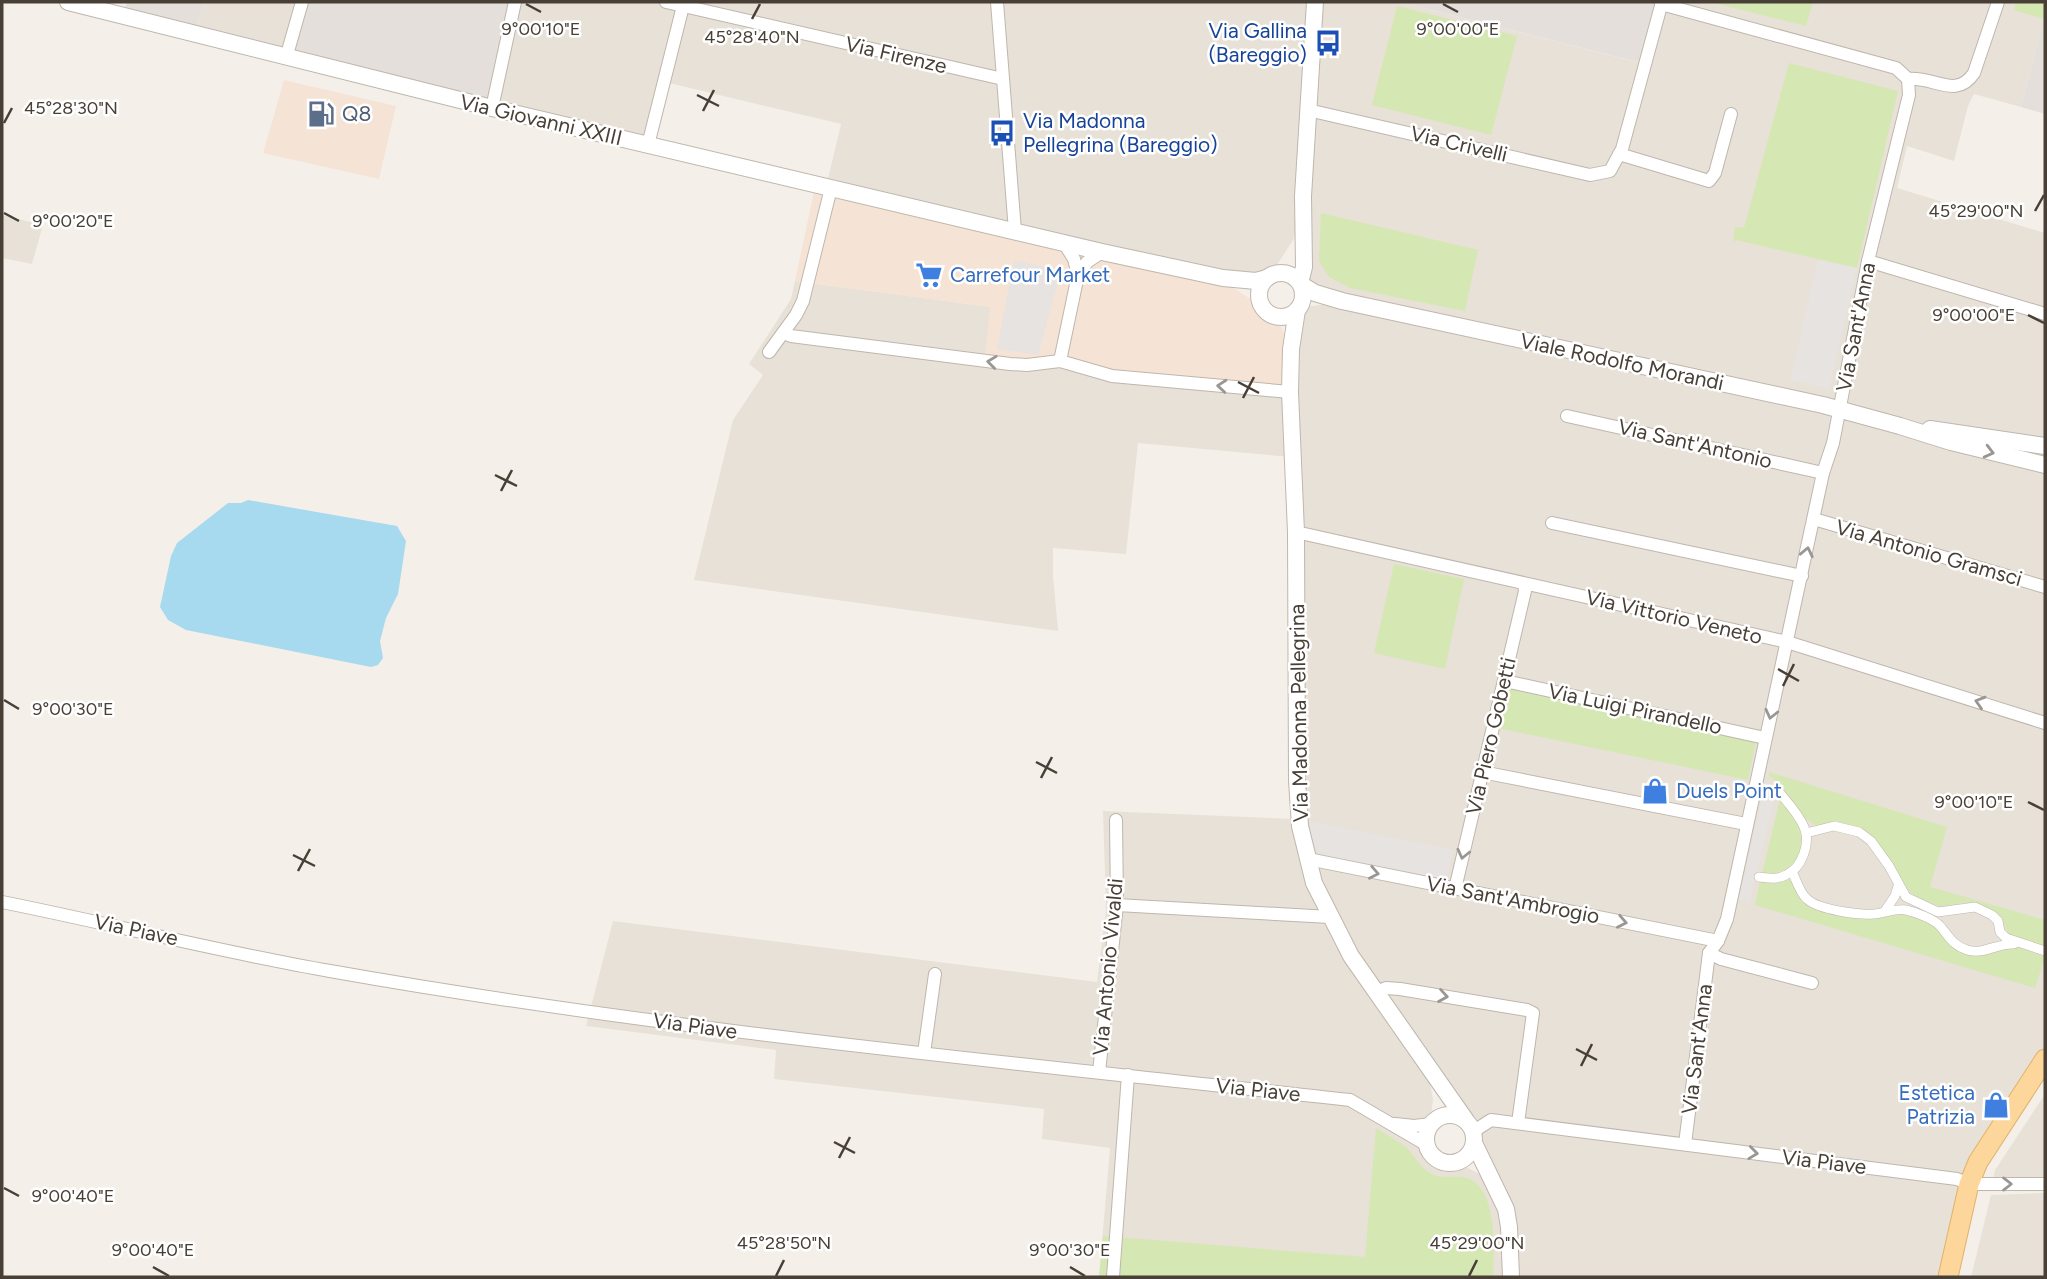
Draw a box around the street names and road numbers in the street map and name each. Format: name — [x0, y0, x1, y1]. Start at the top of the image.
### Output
street label: Via Firenze — [843, 31, 949, 78]
street label: Via Giovanni XXIII — [458, 89, 625, 150]
street label: Via Crivelli — [1408, 120, 1510, 167]
street label: Via Sant'Anna — [1831, 260, 1880, 394]
street label: Viale Rodolfo Morandi — [1518, 328, 1726, 395]
street label: Via Sant'Antonio — [1616, 414, 1775, 473]
street label: Via Antonio Gramsci — [1833, 514, 2025, 591]
street label: Via Vittorio Veneto — [1583, 584, 1765, 649]
street label: Via Madonna Pellegrina — [1284, 604, 1313, 822]
street label: Via Piero Gobetti — [1460, 655, 1521, 817]
street label: Via Luigi Pirandello — [1546, 678, 1724, 739]
street label: Via Sant'Ambrogio — [1424, 870, 1602, 929]
street label: Via Antonio Vivaldi — [1087, 877, 1128, 1057]
street label: Via Piave — [92, 908, 180, 951]
street label: Via Sant'Anna — [1676, 982, 1717, 1116]
street label: Via Piave — [651, 1007, 739, 1044]
street label: Via Piave — [1214, 1073, 1302, 1106]
street label: Via Piave — [1780, 1144, 1868, 1179]

